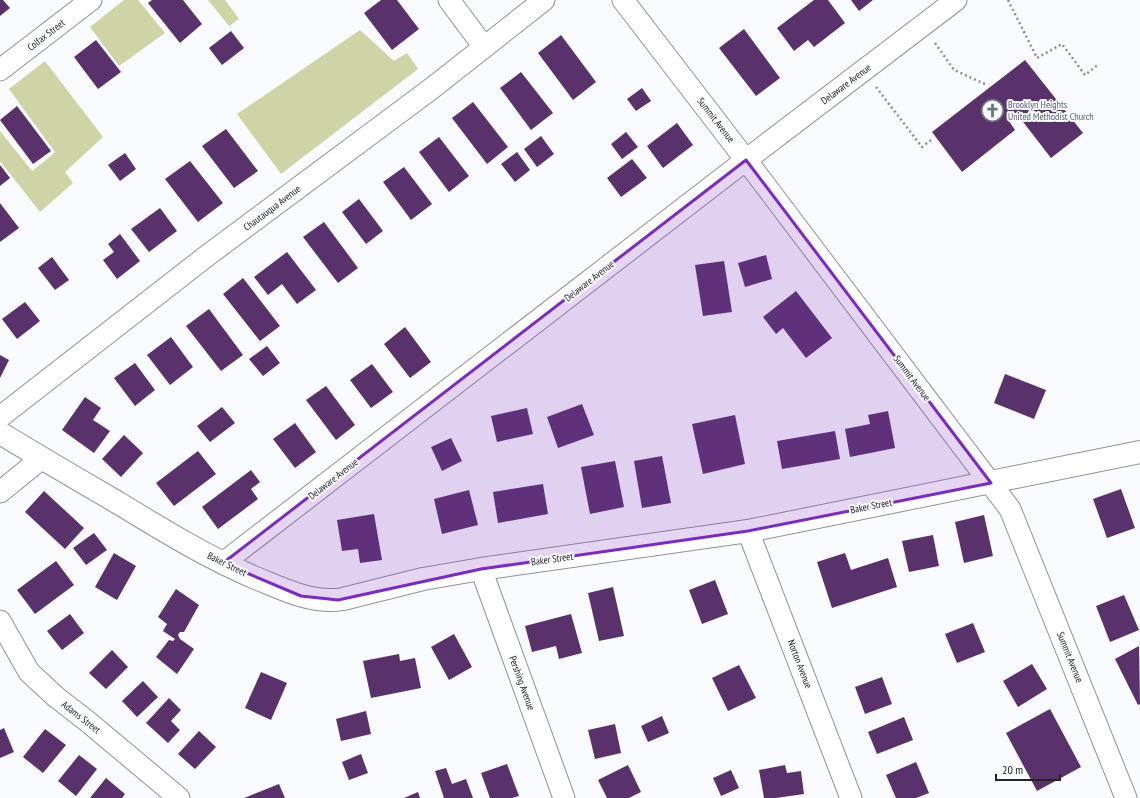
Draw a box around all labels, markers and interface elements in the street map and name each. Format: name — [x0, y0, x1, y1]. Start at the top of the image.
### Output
street label: Colfax Street — [25, 16, 68, 54]
street label: Delaware Avenue — [818, 61, 874, 107]
street label: Summit Avenue — [694, 95, 738, 145]
church icon: Brooklyn Heights United Methodist Church — [980, 97, 1006, 123]
place label: Brooklyn Heights United Methodist Church — [1008, 98, 1094, 123]
street label: Chautauqua Avenue — [241, 182, 303, 234]
street label: Delaware Avenue — [562, 258, 616, 304]
street label: Summit Avenue — [891, 353, 933, 403]
street label: Delaware Avenue — [306, 456, 360, 502]
street label: Baker Street — [849, 496, 893, 516]
street label: Baker Street — [205, 549, 249, 579]
street label: Baker Street — [530, 550, 574, 568]
street label: Summit Avenue — [1054, 630, 1086, 684]
street label: Norton Avenue — [785, 638, 815, 690]
street label: Pershing Avenue — [506, 654, 538, 712]
street label: Adams Street — [59, 698, 103, 736]
scale bar — [996, 756, 1060, 782]
text: 20 m — [1002, 762, 1023, 777]

